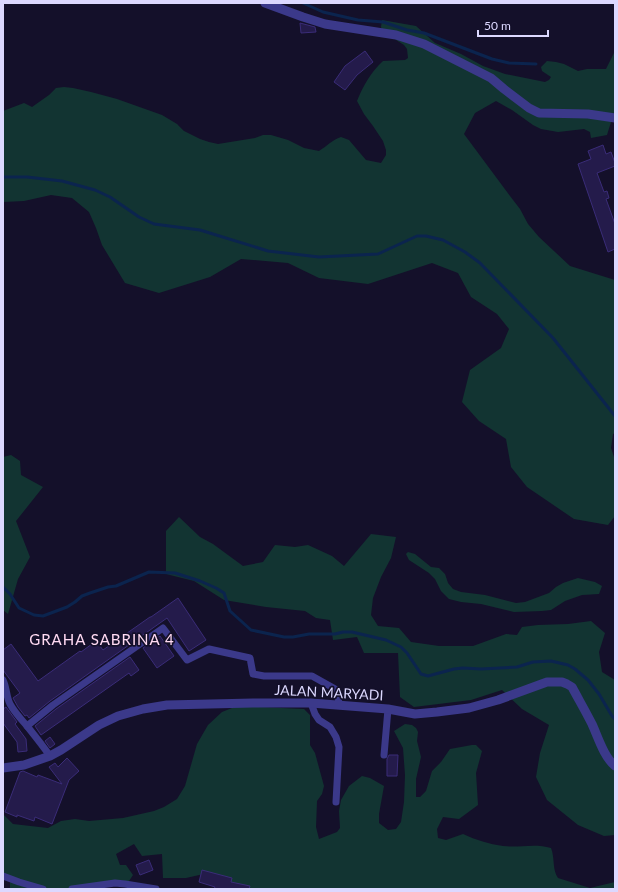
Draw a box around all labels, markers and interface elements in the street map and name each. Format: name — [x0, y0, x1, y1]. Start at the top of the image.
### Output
scale bar — [478, 12, 548, 38]
text: 50 m — [484, 18, 511, 33]
district label: GRAHA SABRINA 4 — [29, 630, 175, 648]
street label: JALAN MARYADI — [274, 681, 384, 703]

